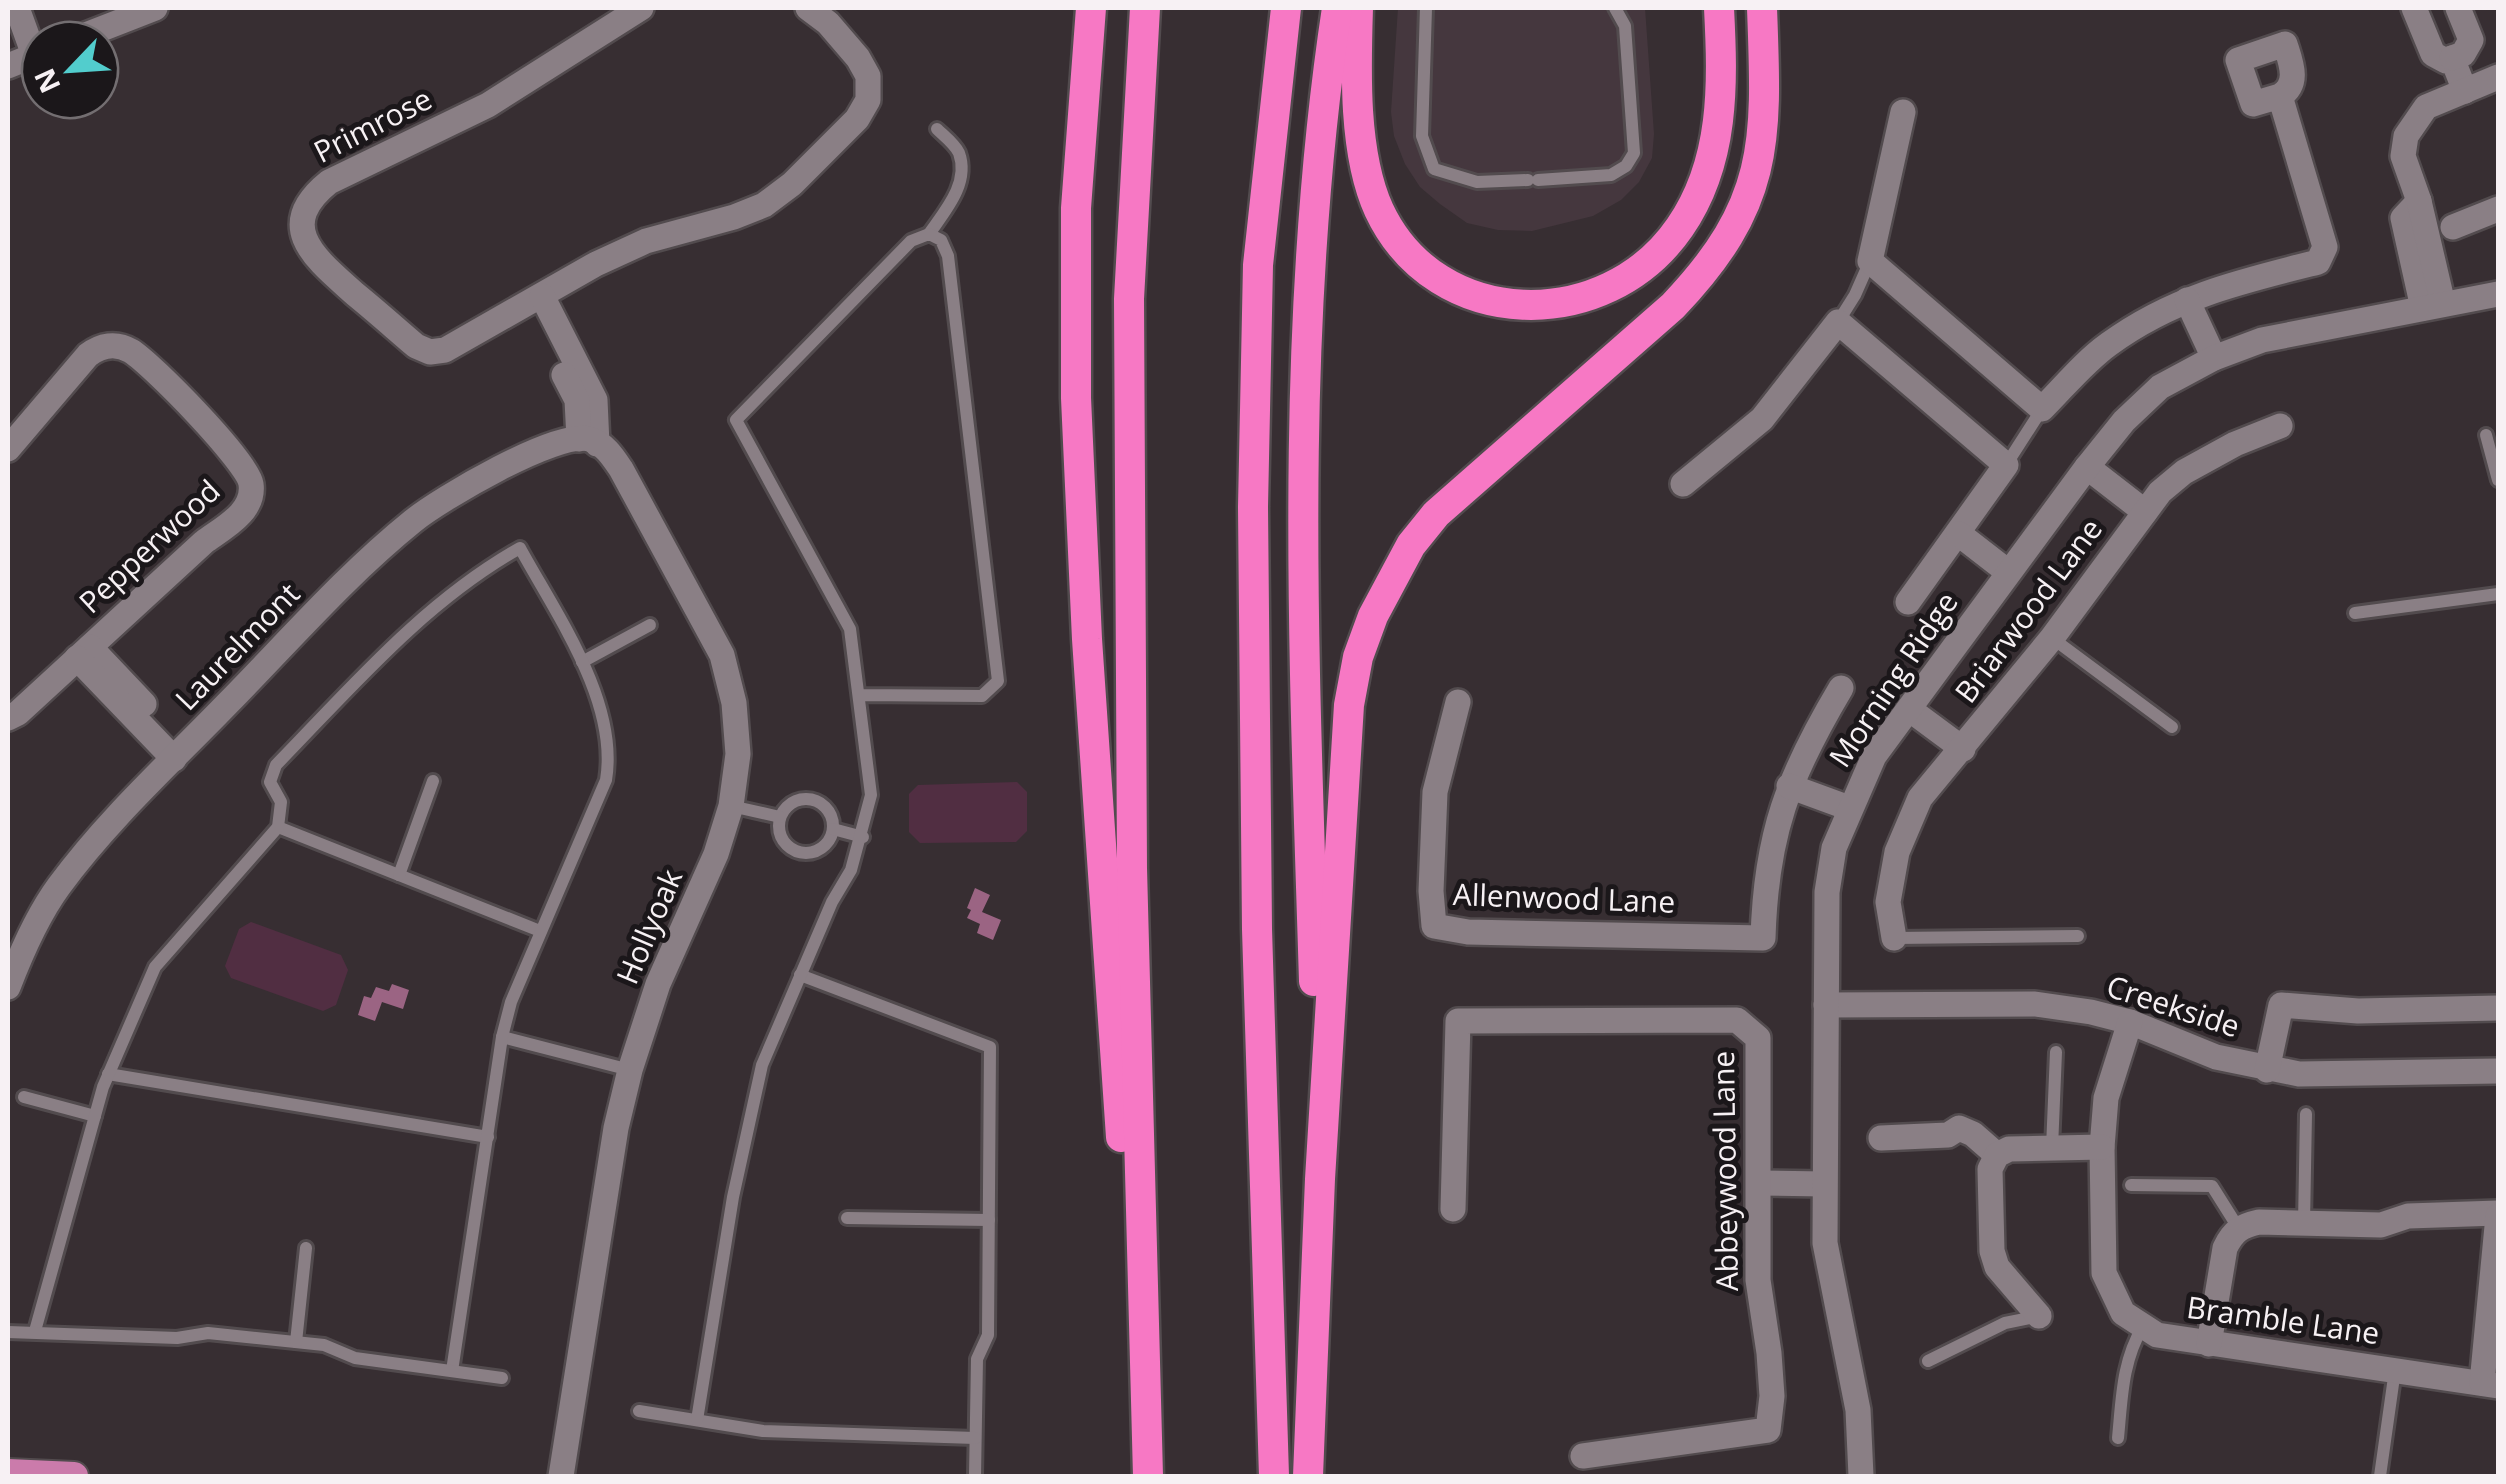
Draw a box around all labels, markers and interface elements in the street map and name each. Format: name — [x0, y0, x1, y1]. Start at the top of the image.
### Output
north arrow — [20, 20, 120, 120]
text: N — [24, 63, 68, 99]
street label: Primrose — [306, 78, 438, 172]
street label: Pepperwood — [70, 470, 228, 622]
street label: Briarwood Lane — [1945, 509, 2111, 711]
street label: Laurelmont — [166, 573, 308, 719]
street label: Morning Ridge — [1819, 583, 1967, 775]
street label: Hollyoak — [606, 863, 691, 990]
street label: Allenwood Lane — [1452, 873, 1676, 922]
street label: Creekside — [2102, 965, 2245, 1046]
street label: Abbeywood Lane — [1702, 1050, 1747, 1292]
street label: Bramble Lane — [2184, 1286, 2382, 1353]

